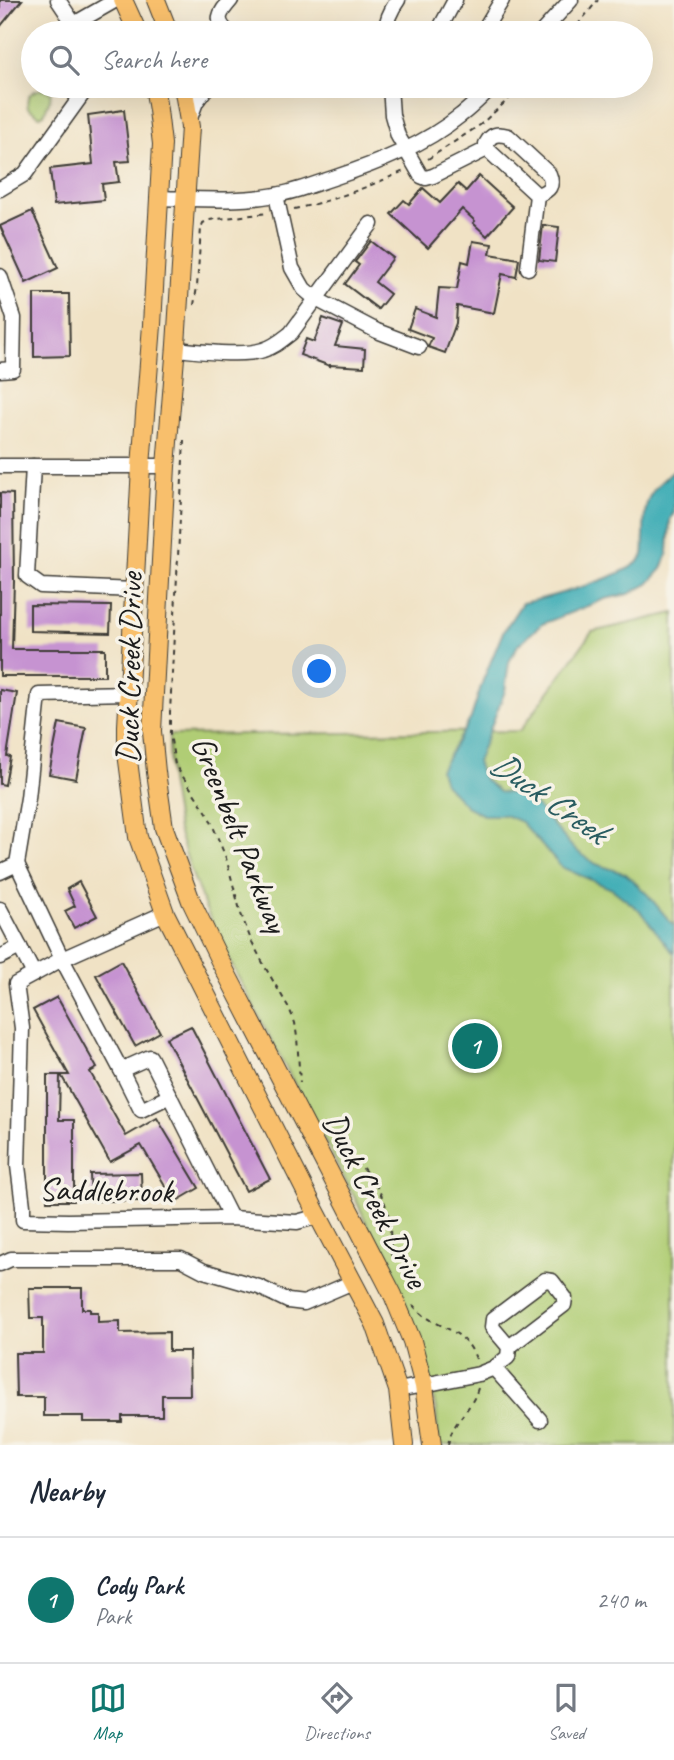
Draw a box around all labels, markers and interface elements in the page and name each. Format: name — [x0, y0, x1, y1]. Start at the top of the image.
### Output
search box — [21, 21, 653, 98]
icon: search — [45, 41, 83, 79]
text: Search here — [101, 43, 207, 76]
street label: Duck Creek Drive — [106, 570, 152, 764]
your location — [302, 654, 336, 688]
street label: Greenbelt Parkway — [182, 730, 299, 941]
water label: Duck Creek — [482, 741, 621, 857]
pin: 1 — [452, 1020, 498, 1072]
street label: Duck Creek Drive — [314, 1105, 439, 1297]
street label: Saddlebrook — [39, 1168, 175, 1212]
text: Nearby — [28, 1472, 104, 1510]
text: Cody Park — [95, 1569, 183, 1602]
text: 1 — [46, 1586, 56, 1615]
text: 240 m — [597, 1586, 646, 1615]
text: Park — [95, 1602, 131, 1631]
tab: Map — [89, 1679, 127, 1745]
tab: Directions — [304, 1679, 370, 1745]
tab: Saved — [547, 1679, 585, 1745]

